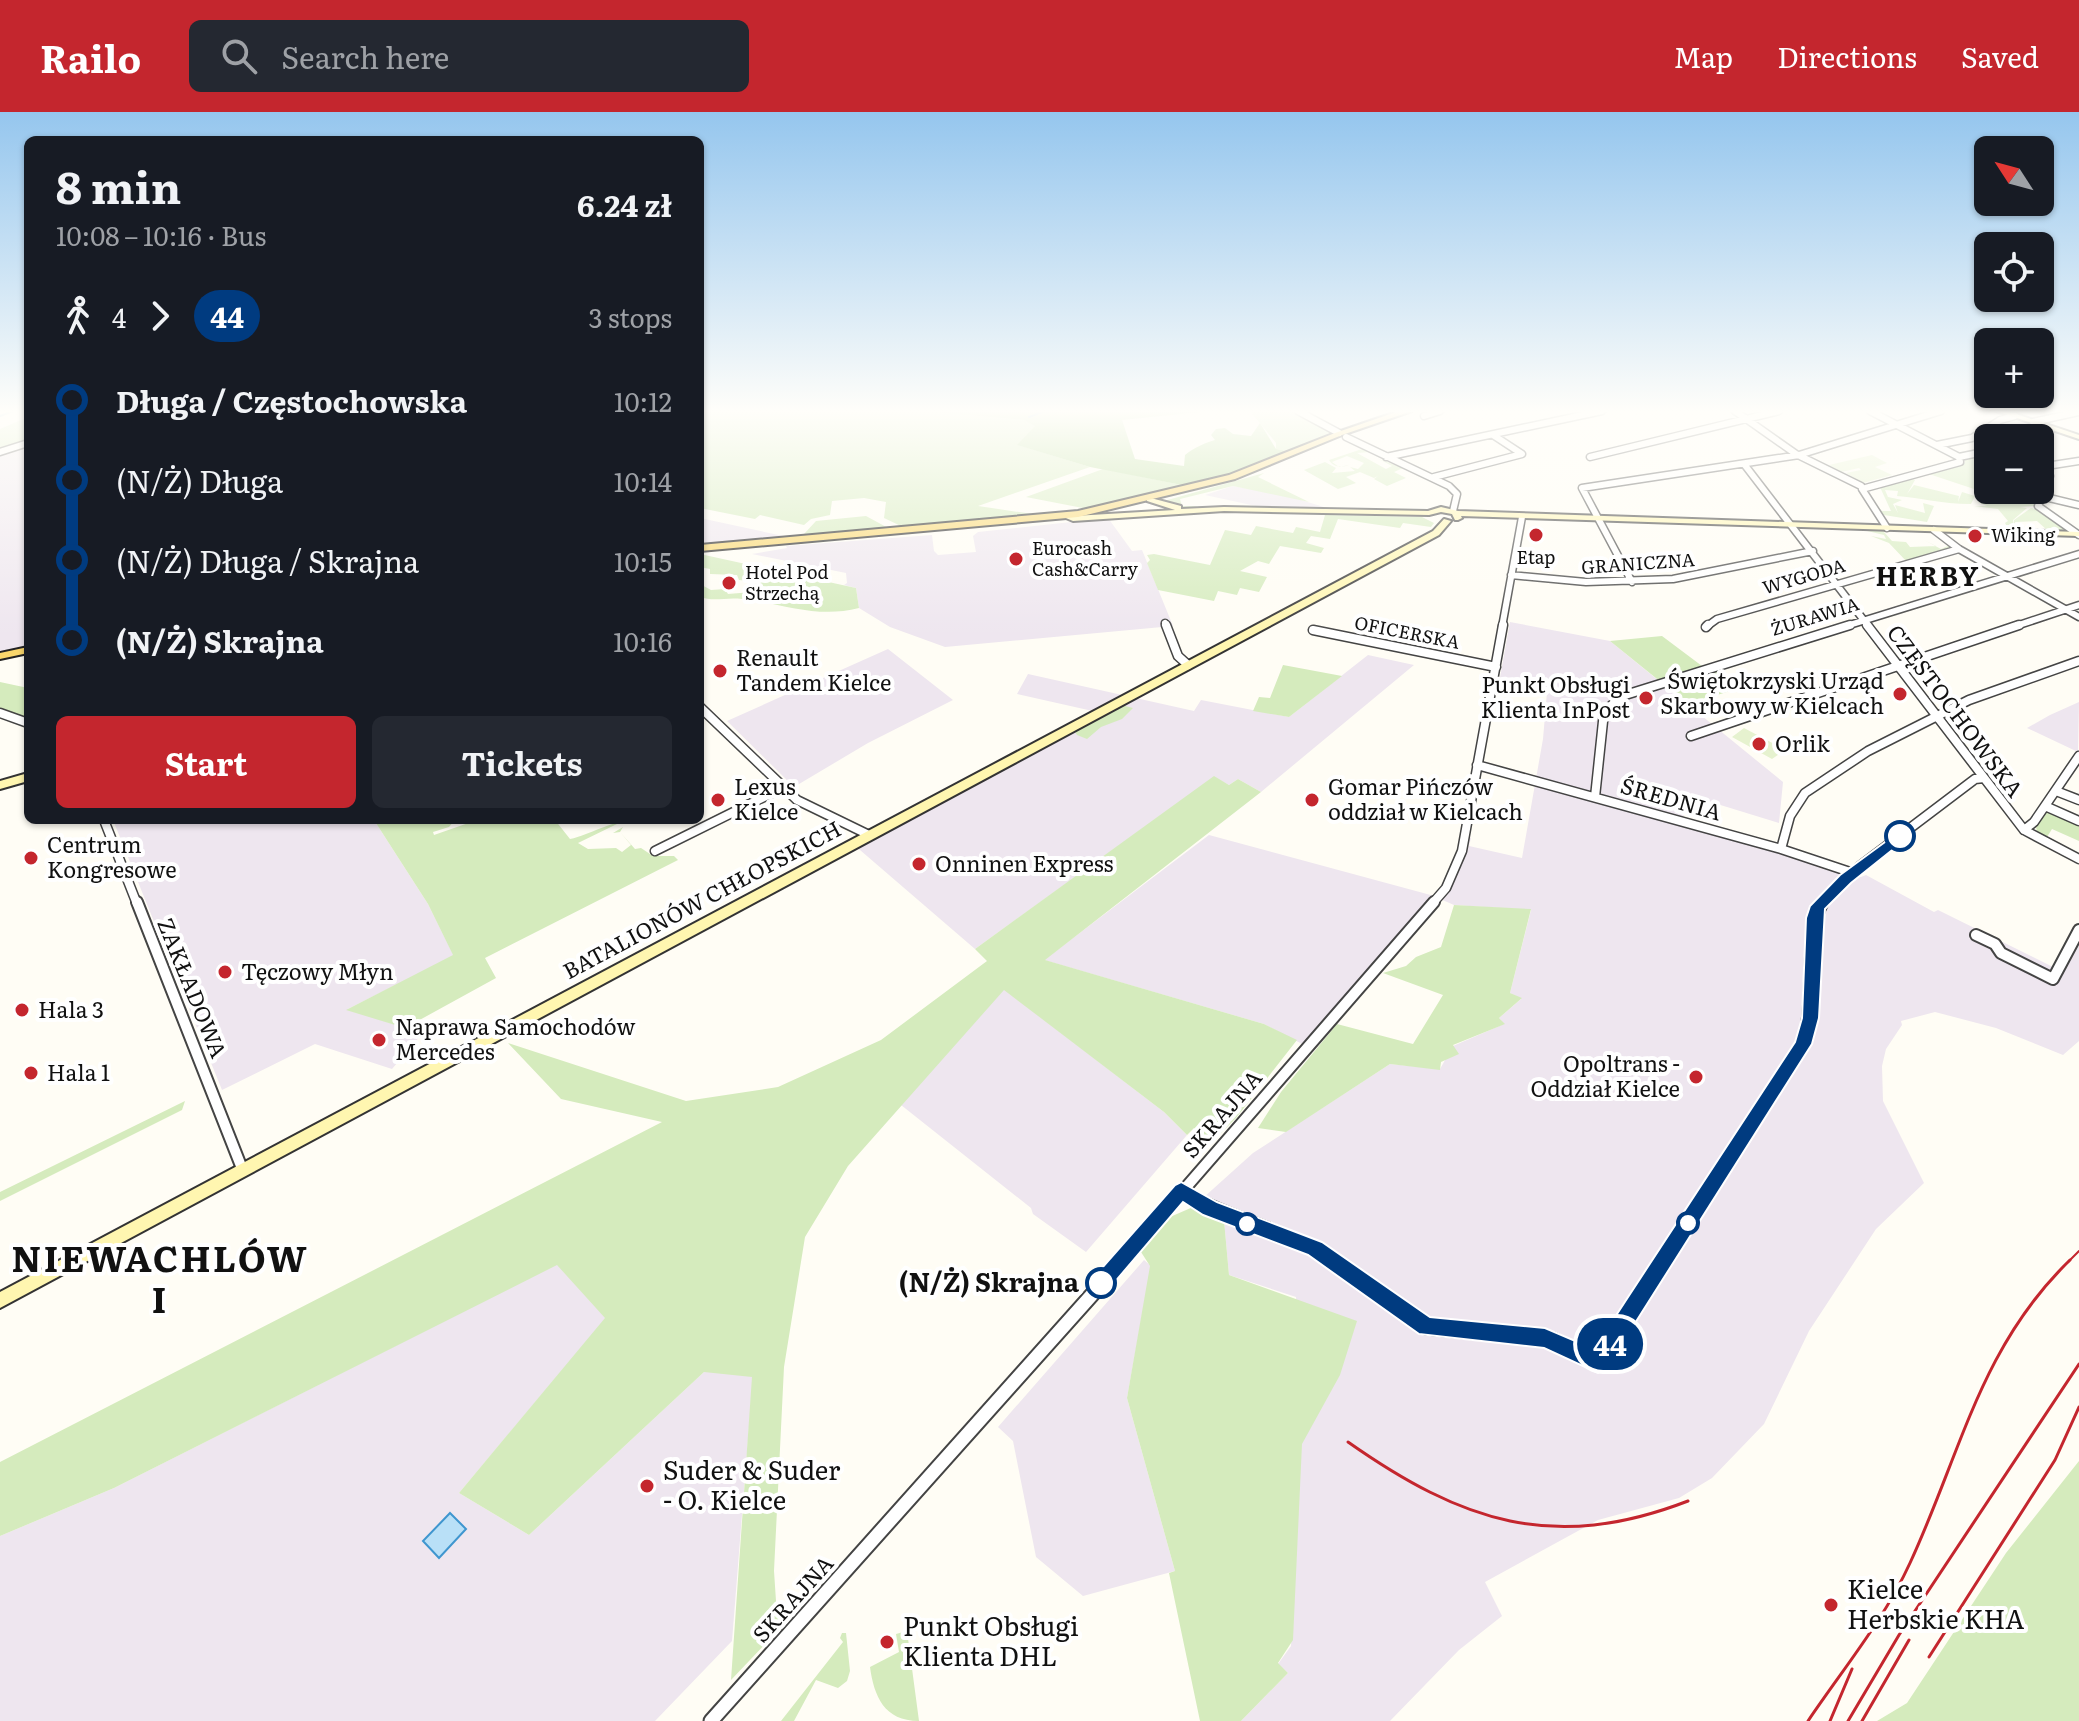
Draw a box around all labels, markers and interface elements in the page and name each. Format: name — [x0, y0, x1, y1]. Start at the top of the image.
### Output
search box — [189, 20, 749, 92]
text: Railo — [40, 28, 141, 85]
icon: search — [217, 34, 261, 78]
text: Search here — [281, 34, 449, 78]
text: Map — [1674, 35, 1733, 77]
text: Directions — [1777, 35, 1917, 77]
text: Saved — [1961, 35, 2039, 77]
north arrow — [1974, 136, 2054, 216]
map controls — [1974, 136, 2054, 504]
text: 8 min — [56, 152, 181, 218]
text: 6.24 zł — [577, 182, 672, 226]
text: 10:08 – 10:16 · Bus — [56, 215, 266, 254]
button: locate — [1974, 232, 2054, 312]
icon: walk — [56, 294, 100, 338]
icon: forward — [138, 294, 182, 338]
text: 44 — [210, 295, 244, 337]
text: 4 — [112, 297, 126, 336]
text: 3 stops — [588, 297, 672, 336]
button: + — [1974, 328, 2054, 408]
text: Długa / Częstochowska — [116, 378, 467, 422]
text: 10:12 — [614, 381, 672, 420]
button: − — [1974, 424, 2054, 504]
text: (N/Ż) Długa — [116, 458, 283, 502]
text: 10:14 — [614, 461, 672, 500]
place label: Wiking — [1991, 521, 2056, 548]
marker: Etap — [1527, 526, 1545, 544]
marker: Wiking — [1966, 527, 1984, 545]
place label: Eurocash Cash&Carry — [1032, 534, 1139, 582]
text: (N/Ż) Długa / Skrajna — [116, 538, 419, 582]
text: 10:15 — [614, 541, 672, 580]
place label: Etap — [1517, 543, 1555, 570]
street label: GRANICZNA — [1580, 545, 1696, 580]
marker: Eurocash Cash&Carry — [1007, 550, 1025, 568]
street label: WYGODA — [1759, 551, 1848, 600]
district label: HERBY — [1876, 555, 1980, 594]
place label: Hotel Pod Strzechą — [745, 558, 828, 606]
marker: Hotel Pod Strzechą — [720, 574, 738, 592]
street label: ŻURAWIA — [1767, 589, 1862, 642]
street label: OFICERSKA — [1352, 608, 1462, 655]
street label: CZĘSTOCHOWSKA — [1880, 617, 2032, 803]
text: (N/Ż) Skrajna — [116, 618, 324, 662]
text: 10:16 — [613, 621, 672, 660]
place label: Renault Tandem Kielce — [736, 640, 891, 698]
marker: Renault Tandem Kielce — [711, 662, 729, 680]
place label: Świętokrzyski Urząd Skarbowy w Kielcach — [1660, 663, 1884, 721]
place label: Punkt Obsługi Klienta InPost — [1481, 667, 1630, 725]
marker: Świętokrzyski Urząd Skarbowy w Kielcach — [1891, 685, 1909, 703]
marker: Punkt Obsługi Klienta InPost — [1637, 689, 1655, 707]
button: Start — [56, 716, 356, 808]
button: Tickets — [372, 716, 672, 808]
place label: Orlik — [1775, 726, 1830, 759]
marker: Orlik — [1750, 735, 1768, 753]
street label: ŚREDNIA — [1617, 767, 1726, 828]
place label: Lexus Kielce — [734, 769, 798, 827]
place label: Gomar Pińczów oddział w Kielcach — [1328, 769, 1523, 827]
marker: Lexus Kielce — [709, 791, 727, 809]
marker: Gomar Pińczów oddział w Kielcach — [1303, 791, 1321, 809]
street label: BATALIONÓW CHŁOPSKICH — [556, 811, 846, 986]
unlabelled marker — [1885, 821, 1915, 851]
place label: Centrum Kongresowe — [47, 827, 177, 885]
place label: Onninen Express — [935, 846, 1114, 879]
marker: Centrum Kongresowe — [22, 849, 40, 867]
marker: Onninen Express — [910, 855, 928, 873]
street label: ZAKŁADOWA — [150, 913, 236, 1062]
place label: Tęczowy Młyn — [241, 954, 394, 987]
marker: Tęczowy Młyn — [216, 963, 234, 981]
place label: Hala 3 — [38, 992, 104, 1025]
marker: Hala 3 — [13, 1001, 31, 1019]
place label: Naprawa Samochodów Mercedes — [395, 1009, 635, 1067]
marker: Naprawa Samochodów Mercedes — [370, 1031, 388, 1049]
place label: Opoltrans - Oddział Kielce — [1530, 1046, 1680, 1104]
place label: Hala 1 — [47, 1055, 110, 1088]
street label: SKRAJNA — [1173, 1062, 1269, 1164]
marker: Hala 1 — [22, 1064, 40, 1082]
marker: Opoltrans - Oddział Kielce — [1687, 1068, 1705, 1086]
unlabelled marker — [1677, 1212, 1699, 1234]
unlabelled marker — [1236, 1213, 1258, 1235]
district label: NIEWACHLÓW I — [11, 1230, 309, 1324]
place label: (N/Ż) Skrajna — [899, 1261, 1079, 1300]
marker: (N/Ż) Skrajna — [1086, 1268, 1116, 1298]
line badge: 44 — [1574, 1318, 1646, 1370]
text: 44 — [1593, 1323, 1627, 1365]
place label: Suder & Suder - O. Kielce — [663, 1449, 841, 1518]
marker: Suder & Suder - O. Kielce — [638, 1477, 656, 1495]
street label: SKRAJNA — [744, 1547, 840, 1649]
place label: Kielce Herbskie KHA — [1847, 1568, 2024, 1637]
marker: Kielce Herbskie KHA — [1822, 1596, 1840, 1614]
place label: Punkt Obsługi Klienta DHL — [903, 1605, 1079, 1674]
marker: Punkt Obsługi Klienta DHL — [878, 1633, 896, 1651]

